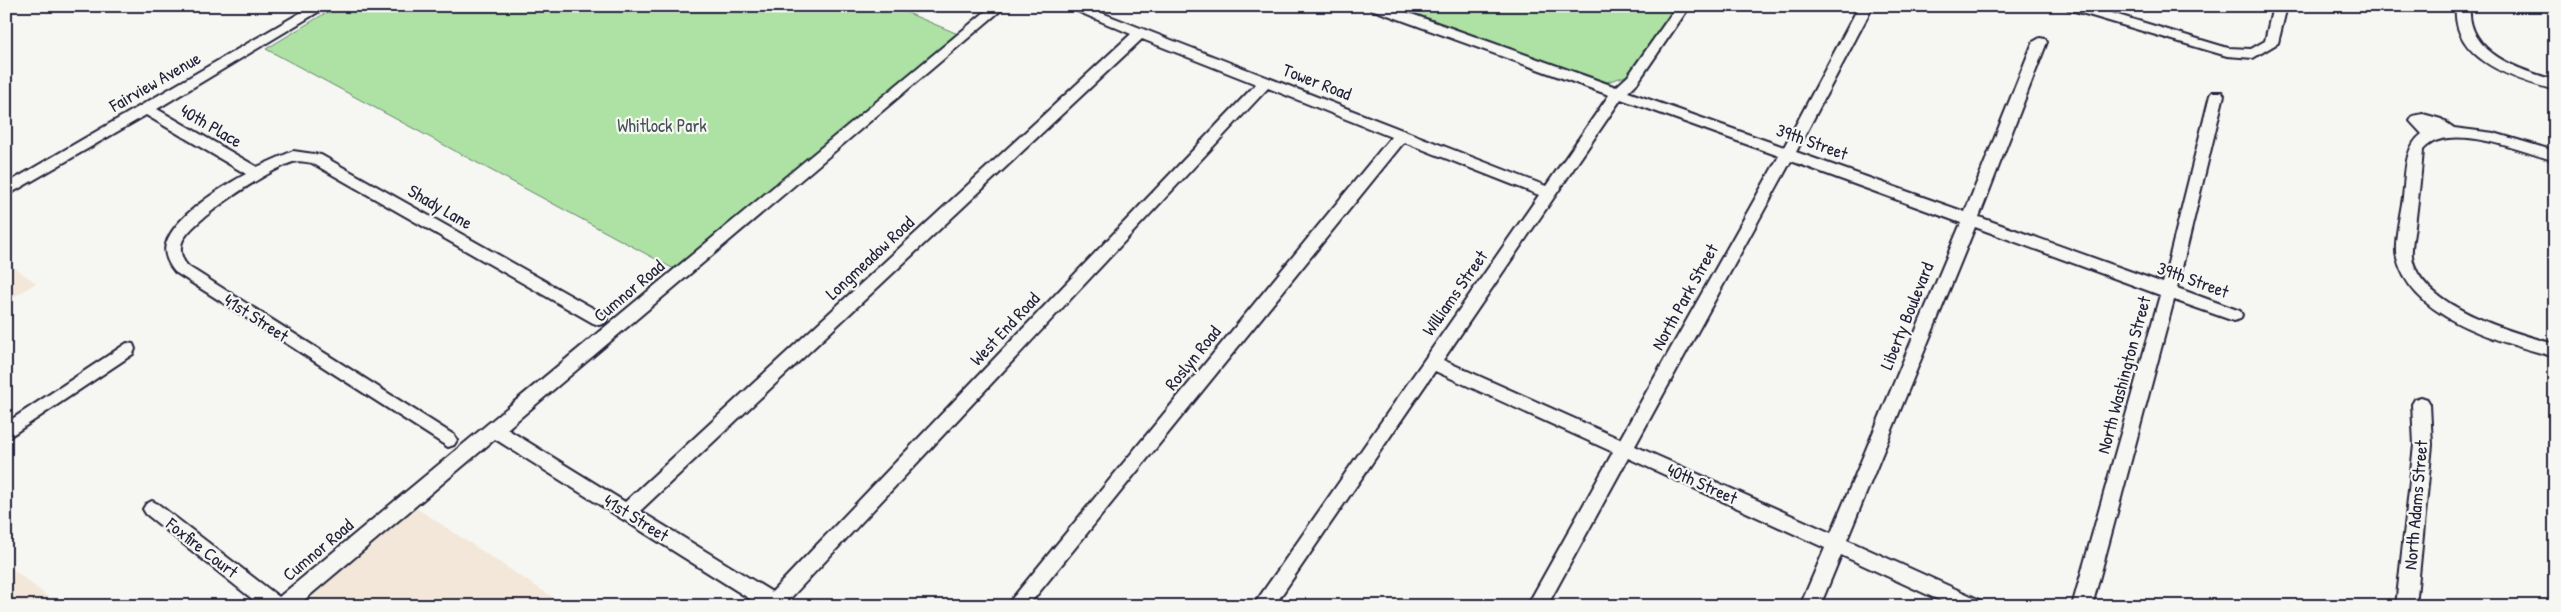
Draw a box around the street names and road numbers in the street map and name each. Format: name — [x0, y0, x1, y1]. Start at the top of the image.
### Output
street label: Fairview Avenue — [104, 45, 205, 118]
street label: Tower Road — [1279, 57, 1355, 106]
street label: 40th Place — [176, 98, 247, 153]
street label: 39th Street — [1773, 117, 1852, 166]
street label: Shady Lane — [403, 178, 477, 235]
street label: Longmeadow Road — [820, 210, 919, 305]
street label: North Park Street — [1645, 238, 1724, 354]
street label: Williams Street — [1416, 244, 1494, 341]
street label: Cumnor Road — [588, 254, 669, 328]
street label: 39th Street — [2154, 255, 2233, 304]
street label: Liberty Boulevard — [1874, 258, 1939, 373]
street label: West End Road — [964, 286, 1045, 371]
street label: 41st Street — [219, 287, 294, 348]
street label: North Washington Street — [2090, 293, 2157, 456]
street label: Roslyn Road — [1159, 320, 1226, 395]
street label: North Adams Street — [2397, 438, 2434, 571]
street label: 40th Street — [1663, 457, 1742, 510]
street label: 41st Street — [599, 488, 674, 548]
street label: Foxfire Court — [160, 511, 244, 584]
street label: Cumnor Road — [277, 513, 358, 587]

